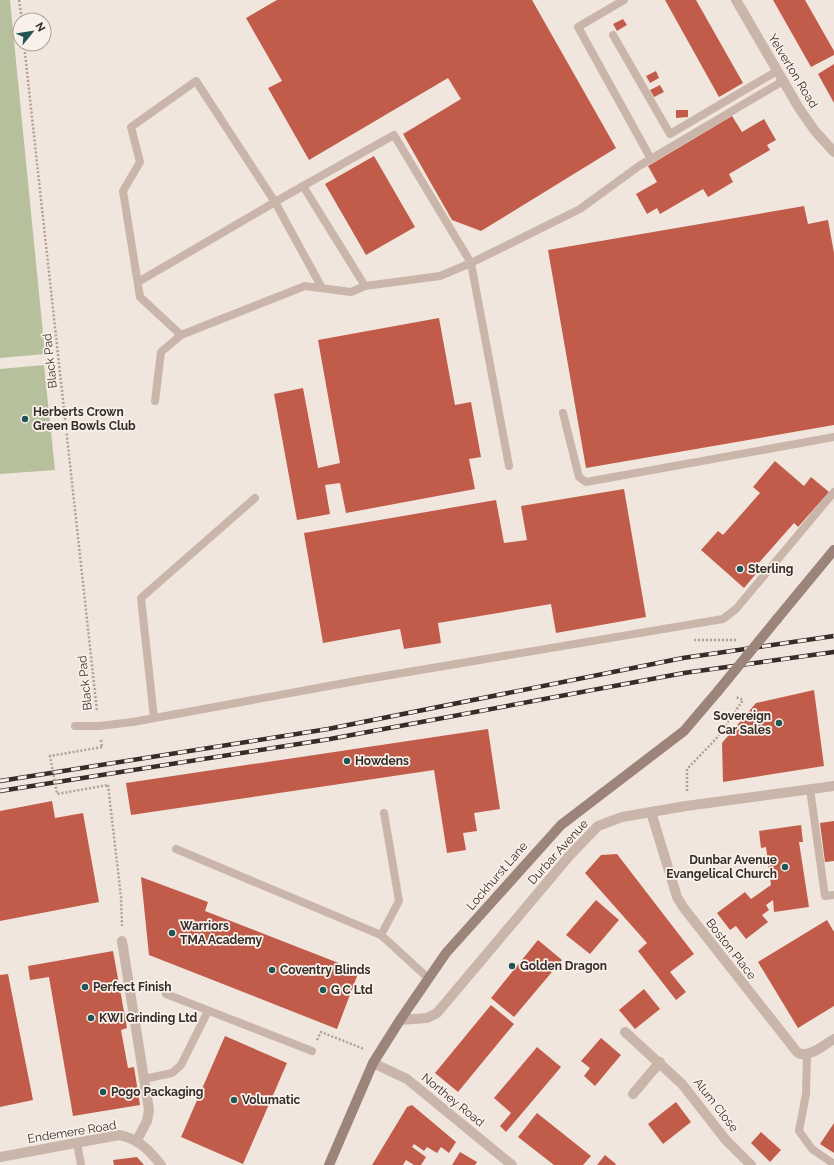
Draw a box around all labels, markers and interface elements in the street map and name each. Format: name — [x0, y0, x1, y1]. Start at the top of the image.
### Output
north arrow — [12, 12, 52, 52]
text: N — [32, 20, 48, 34]
street label: Yelverton Road — [765, 31, 821, 111]
street label: Black Pad — [40, 333, 60, 389]
place label: Herberts Crown Green Bowls Club — [33, 405, 136, 433]
marker: Herberts Crown Green Bowls Club — [20, 414, 30, 424]
place label: Sterling — [748, 562, 793, 576]
marker: Sterling — [735, 564, 745, 574]
street label: Black Pad — [75, 655, 95, 711]
place label: Sovereign Car Sales — [713, 709, 771, 737]
marker: Sovereign Car Sales — [774, 718, 784, 728]
place label: Howdens — [355, 754, 409, 768]
marker: Howdens — [342, 756, 352, 766]
street label: Durbar Avenue — [525, 817, 591, 887]
street label: Lockhurst Lane — [464, 839, 530, 913]
place label: Dunbar Avenue Evangelical Church — [666, 853, 777, 881]
marker: Dunbar Avenue Evangelical Church — [780, 862, 790, 872]
street label: Boston Place — [703, 916, 759, 982]
place label: Warriors TMA Academy — [180, 919, 263, 947]
marker: Warriors TMA Academy — [167, 928, 177, 938]
place label: Golden Dragon — [520, 959, 607, 973]
marker: Golden Dragon — [507, 961, 517, 971]
place label: Coventry Blinds — [280, 963, 370, 977]
marker: Coventry Blinds — [267, 965, 277, 975]
place label: Perfect Finish — [93, 980, 171, 994]
marker: Perfect Finish — [80, 982, 90, 992]
place label: G C Ltd — [331, 983, 373, 997]
marker: G C Ltd — [318, 985, 328, 995]
place label: KWI Grinding Ltd — [99, 1011, 198, 1025]
marker: KWI Grinding Ltd — [86, 1013, 96, 1023]
street label: Northey Road — [419, 1071, 487, 1129]
street label: Alum Close — [691, 1075, 741, 1135]
place label: Pogo Packaging — [111, 1085, 203, 1099]
marker: Pogo Packaging — [98, 1087, 108, 1097]
place label: Volumatic — [242, 1093, 300, 1107]
marker: Volumatic — [229, 1095, 239, 1105]
street label: Endemere Road — [27, 1118, 117, 1146]

